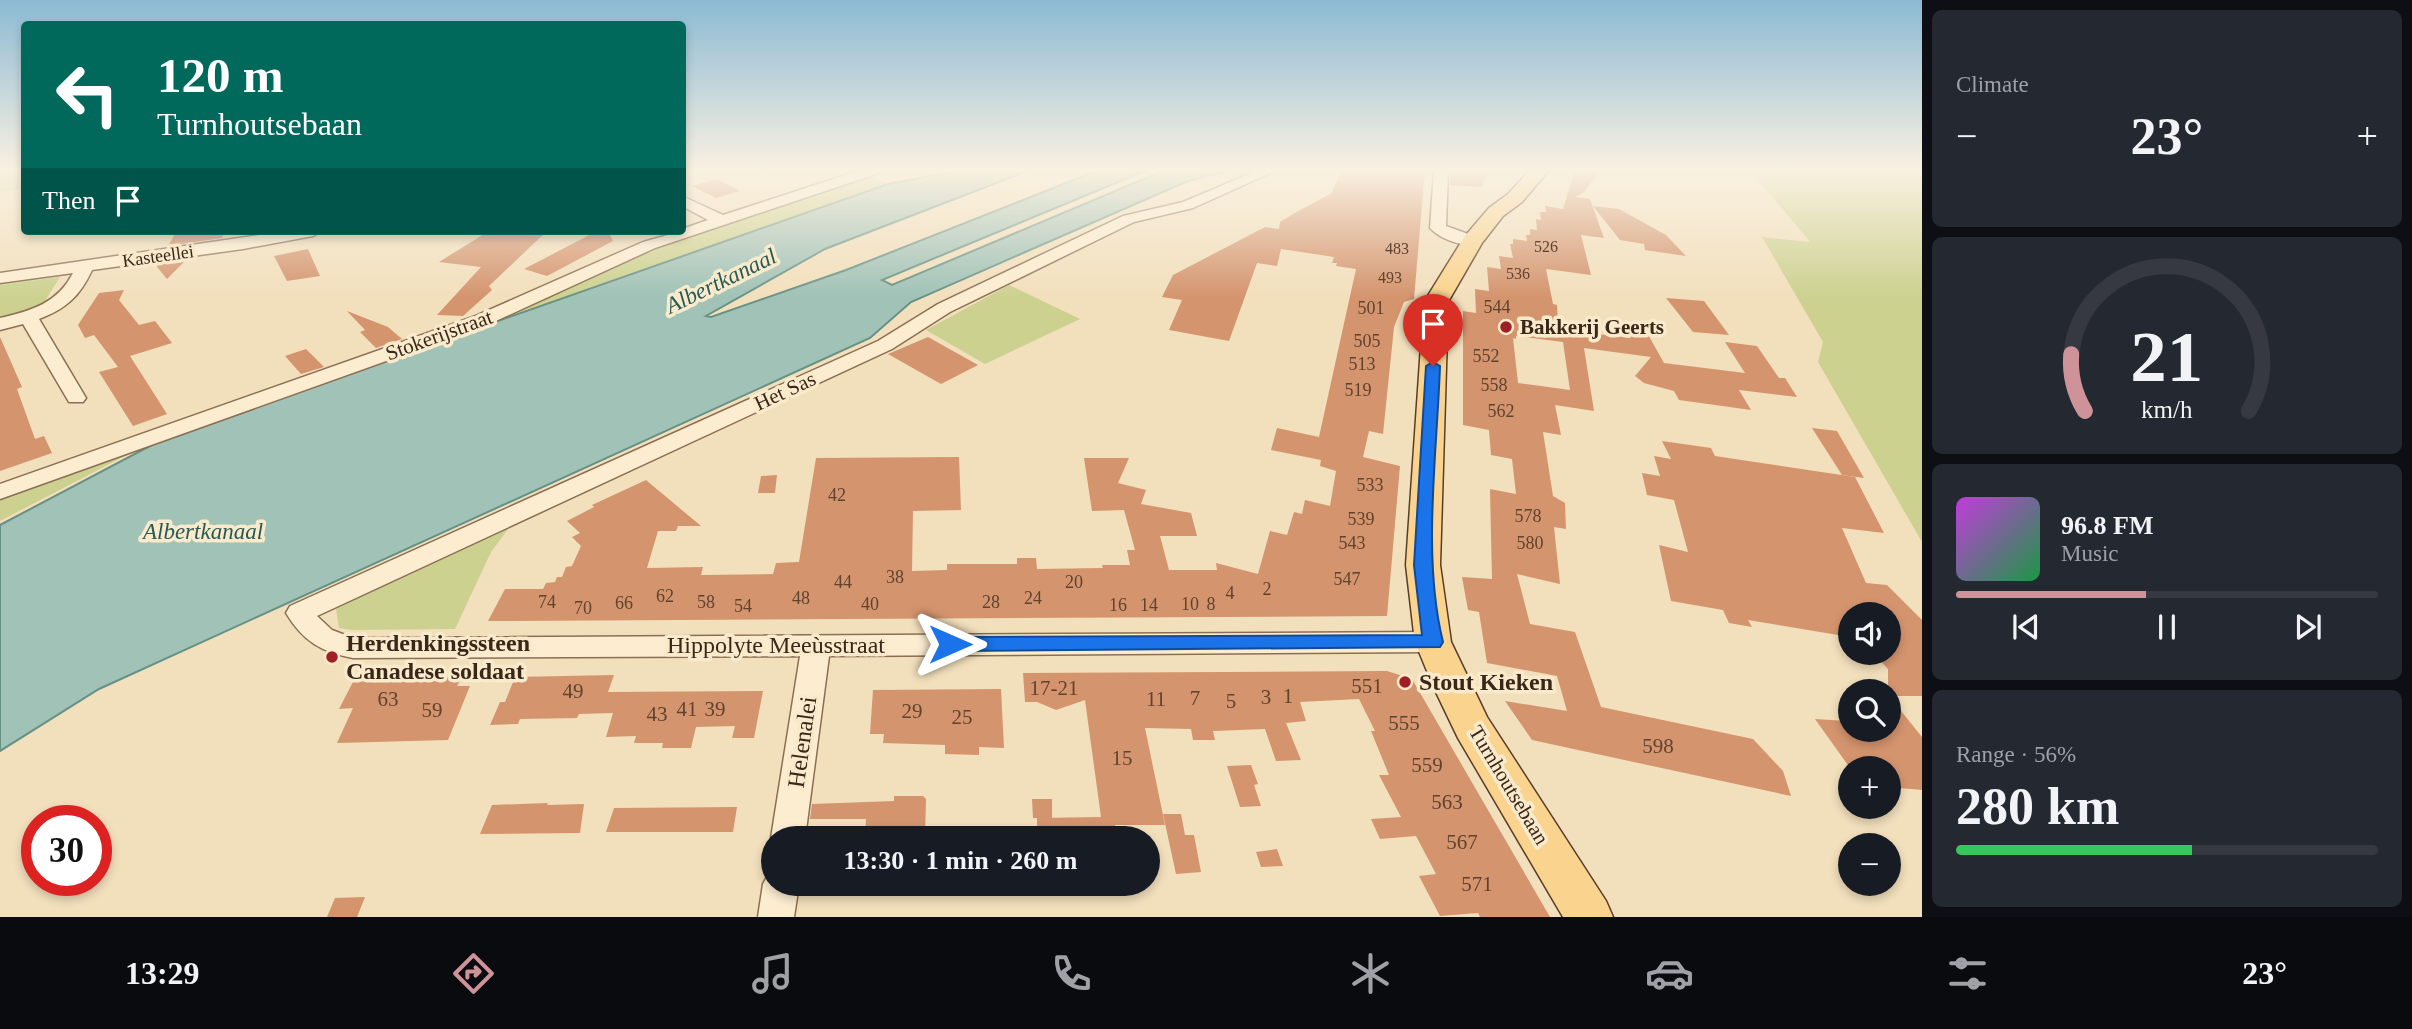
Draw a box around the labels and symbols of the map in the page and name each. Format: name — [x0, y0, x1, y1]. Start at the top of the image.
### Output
house number: 526 — [1534, 238, 1558, 255]
house number: 483 — [1385, 240, 1409, 257]
street label: Kasteellei — [121, 241, 195, 271]
water label: Albertkanaal — [660, 243, 780, 319]
house number: 536 — [1506, 265, 1530, 282]
house number: 493 — [1378, 269, 1402, 286]
pin — [1403, 294, 1463, 366]
house number: 544 — [1484, 297, 1511, 317]
house number: 501 — [1358, 298, 1385, 318]
street label: Stokerijstraat — [382, 305, 496, 365]
place label: Bakkerij Geerts — [1520, 315, 1664, 339]
marker: Bakkerij Geerts — [1498, 319, 1514, 335]
house number: 505 — [1354, 331, 1381, 351]
house number: 552 — [1473, 346, 1500, 366]
house number: 513 — [1349, 354, 1376, 374]
street label: Het Sas — [751, 366, 819, 416]
house number: 558 — [1481, 375, 1508, 395]
house number: 519 — [1345, 380, 1372, 400]
house number: 562 — [1488, 401, 1515, 421]
house number: 533 — [1357, 475, 1384, 495]
house number: 42 — [828, 485, 846, 505]
house number: 578 — [1515, 506, 1542, 526]
house number: 539 — [1348, 509, 1375, 529]
water label: Albertkanaal — [141, 519, 263, 544]
house number: 543 — [1339, 533, 1366, 553]
house number: 580 — [1517, 533, 1544, 553]
house number: 38 — [886, 567, 904, 587]
house number: 547 — [1334, 569, 1361, 589]
house number: 44 — [834, 572, 852, 592]
house number: 20 — [1065, 572, 1083, 592]
house number: 2 — [1263, 579, 1272, 599]
house number: 4 — [1226, 583, 1235, 603]
house number: 62 — [656, 586, 674, 606]
house number: 48 — [792, 588, 810, 608]
house number: 24 — [1024, 588, 1042, 608]
house number: 74 — [538, 592, 556, 612]
house number: 58 — [697, 592, 715, 612]
house number: 28 — [982, 592, 1000, 612]
house number: 66 — [615, 593, 633, 613]
house number: 40 — [861, 594, 879, 614]
house number: 10 — [1181, 594, 1199, 614]
house number: 8 — [1207, 594, 1216, 614]
house number: 16 — [1109, 595, 1127, 615]
house number: 14 — [1140, 595, 1158, 615]
house number: 54 — [734, 596, 752, 616]
house number: 70 — [574, 598, 592, 618]
position arrow — [913, 607, 987, 681]
place label: Herdenkingssteen Canadese soldaat — [346, 630, 530, 684]
street label: Hippolyte Meeùsstraat — [667, 632, 885, 658]
marker: Herdenkingssteen Canadese soldaat — [324, 649, 340, 665]
place label: Stout Kieken — [1419, 669, 1553, 695]
house number: 551 — [1351, 674, 1383, 698]
marker: Stout Kieken — [1397, 674, 1413, 690]
house number: 17-21 — [1030, 676, 1079, 700]
house number: 49 — [563, 679, 584, 703]
house number: 1 — [1283, 684, 1293, 708]
house number: 3 — [1261, 685, 1271, 709]
house number: 7 — [1190, 686, 1200, 710]
house number: 63 — [378, 687, 399, 711]
house number: 11 — [1146, 687, 1166, 711]
house number: 5 — [1226, 689, 1236, 713]
street label: Helenalei — [783, 694, 821, 789]
house number: 41 — [677, 697, 698, 721]
house number: 39 — [705, 697, 726, 721]
house number: 59 — [422, 698, 443, 722]
house number: 29 — [902, 699, 923, 723]
house number: 43 — [647, 702, 668, 726]
house number: 25 — [952, 705, 973, 729]
house number: 555 — [1388, 711, 1420, 735]
street label: Turnhoutsebaan — [1464, 721, 1554, 849]
house number: 598 — [1642, 734, 1674, 758]
house number: 15 — [1112, 746, 1133, 770]
house number: 559 — [1411, 753, 1443, 777]
house number: 563 — [1431, 790, 1463, 814]
speed limit sign: 30 — [21, 805, 112, 896]
house number: 567 — [1446, 830, 1478, 854]
house number: 571 — [1461, 872, 1493, 896]

